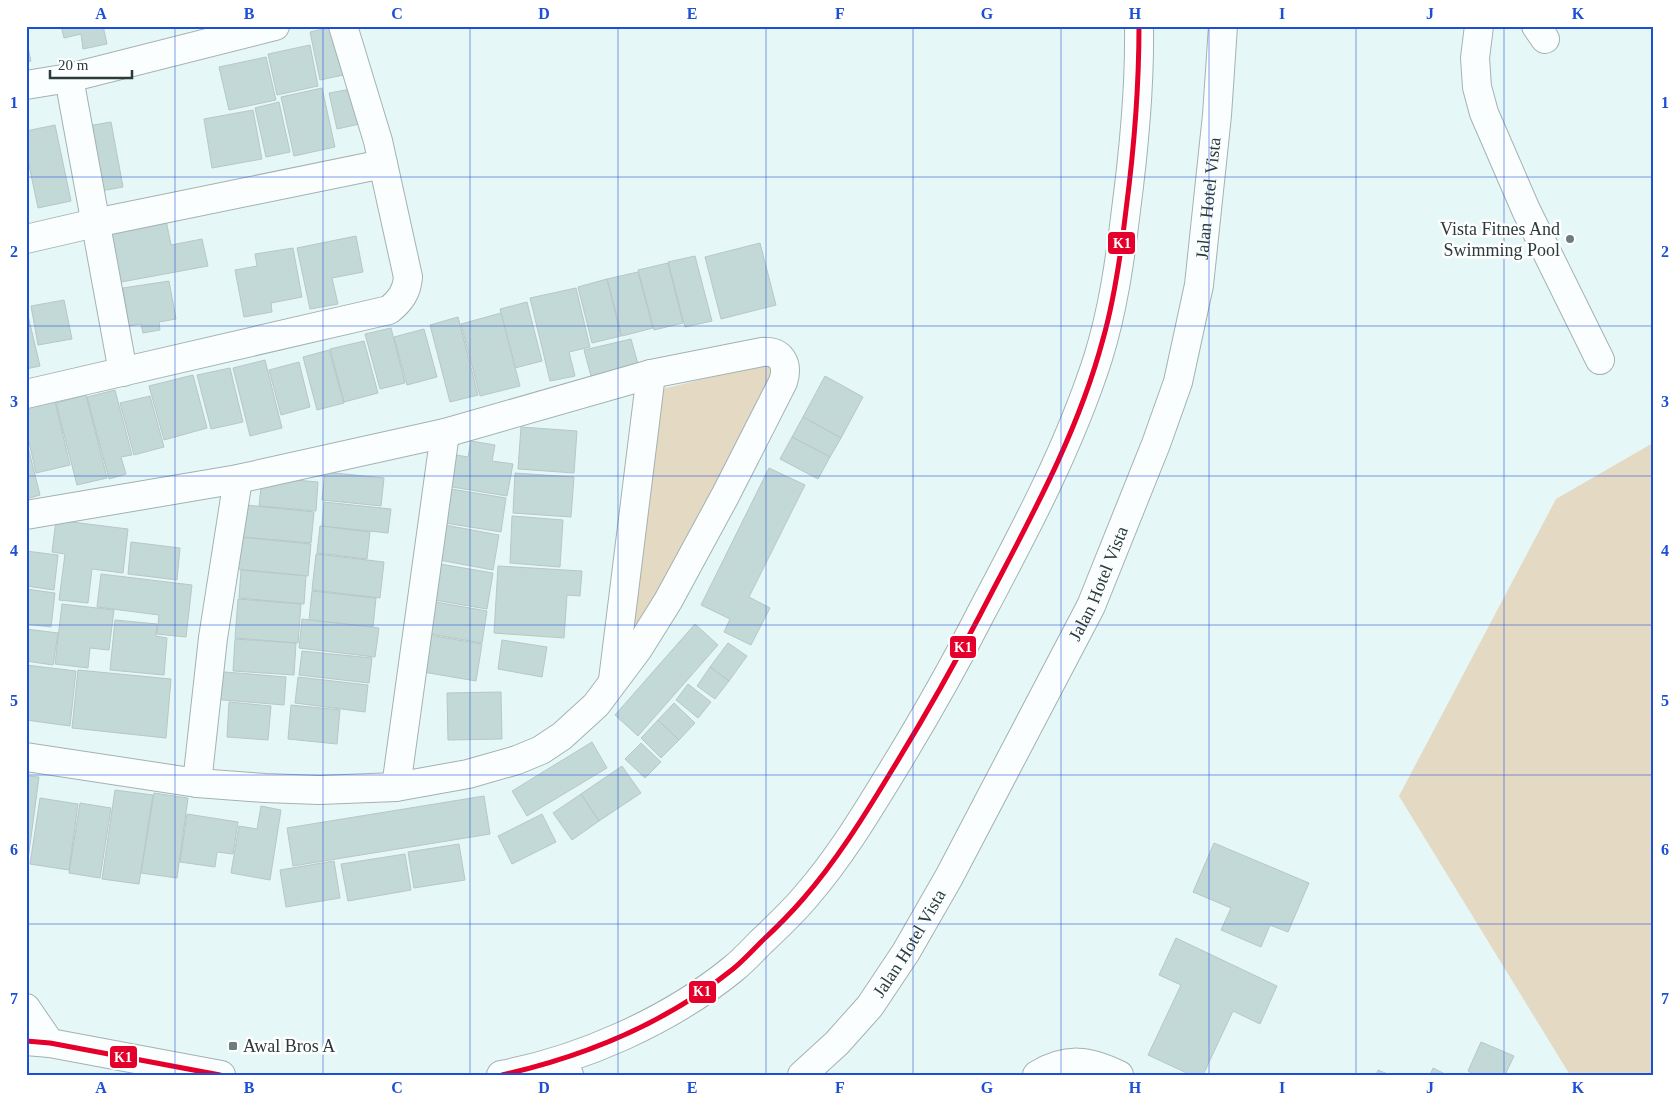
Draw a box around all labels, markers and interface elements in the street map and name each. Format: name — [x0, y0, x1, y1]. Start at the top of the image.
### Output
text: A — [95, 5, 107, 22]
text: B — [244, 5, 255, 22]
text: C — [391, 5, 403, 22]
text: D — [538, 5, 550, 22]
text: E — [687, 5, 697, 22]
text: F — [835, 5, 845, 22]
text: G — [981, 5, 994, 22]
text: H — [1129, 5, 1142, 22]
text: I — [1279, 5, 1285, 22]
text: J — [1426, 5, 1434, 22]
text: K — [1572, 5, 1585, 22]
scale bar — [50, 48, 132, 80]
text: 20 m — [58, 57, 89, 73]
text: 1 — [10, 94, 18, 111]
text: 1 — [1661, 94, 1669, 111]
street label: Jalan Hotel Vista — [1192, 136, 1225, 260]
place label: Vista Fitnes And Swimming Pool — [1440, 219, 1560, 260]
line badge: K1 — [1107, 231, 1136, 255]
marker: Vista Fitnes And Swimming Pool — [1564, 233, 1576, 245]
text: K1 — [1113, 236, 1131, 251]
text: 2 — [10, 243, 18, 260]
text: 2 — [1661, 243, 1669, 260]
text: 3 — [10, 393, 18, 410]
text: 3 — [1661, 393, 1669, 410]
street label: Jalan Hotel Vista — [1065, 523, 1132, 644]
text: 4 — [10, 542, 18, 559]
text: 4 — [1661, 542, 1669, 559]
line badge: K1 — [949, 635, 977, 659]
text: K1 — [954, 640, 972, 655]
text: 5 — [10, 692, 18, 709]
text: 5 — [1661, 692, 1669, 709]
text: 6 — [10, 841, 18, 858]
text: 6 — [1661, 841, 1669, 858]
street label: Jalan Hotel Vista — [869, 886, 950, 1001]
line badge: K1 — [688, 980, 717, 1004]
text: K1 — [693, 984, 711, 999]
text: 7 — [10, 990, 18, 1007]
text: 7 — [1661, 990, 1669, 1007]
place label: Awal Bros A — [243, 1036, 335, 1056]
marker: Awal Bros A — [227, 1040, 239, 1052]
line badge: K1 — [109, 1045, 138, 1069]
text: K1 — [114, 1050, 132, 1065]
text: A — [95, 1079, 107, 1096]
text: B — [244, 1079, 255, 1096]
text: C — [391, 1079, 403, 1096]
text: D — [538, 1079, 550, 1096]
text: E — [687, 1079, 697, 1096]
text: F — [835, 1079, 845, 1096]
text: G — [981, 1079, 994, 1096]
text: H — [1129, 1079, 1142, 1096]
text: I — [1279, 1079, 1285, 1096]
text: J — [1426, 1079, 1434, 1096]
text: K — [1572, 1079, 1585, 1096]

